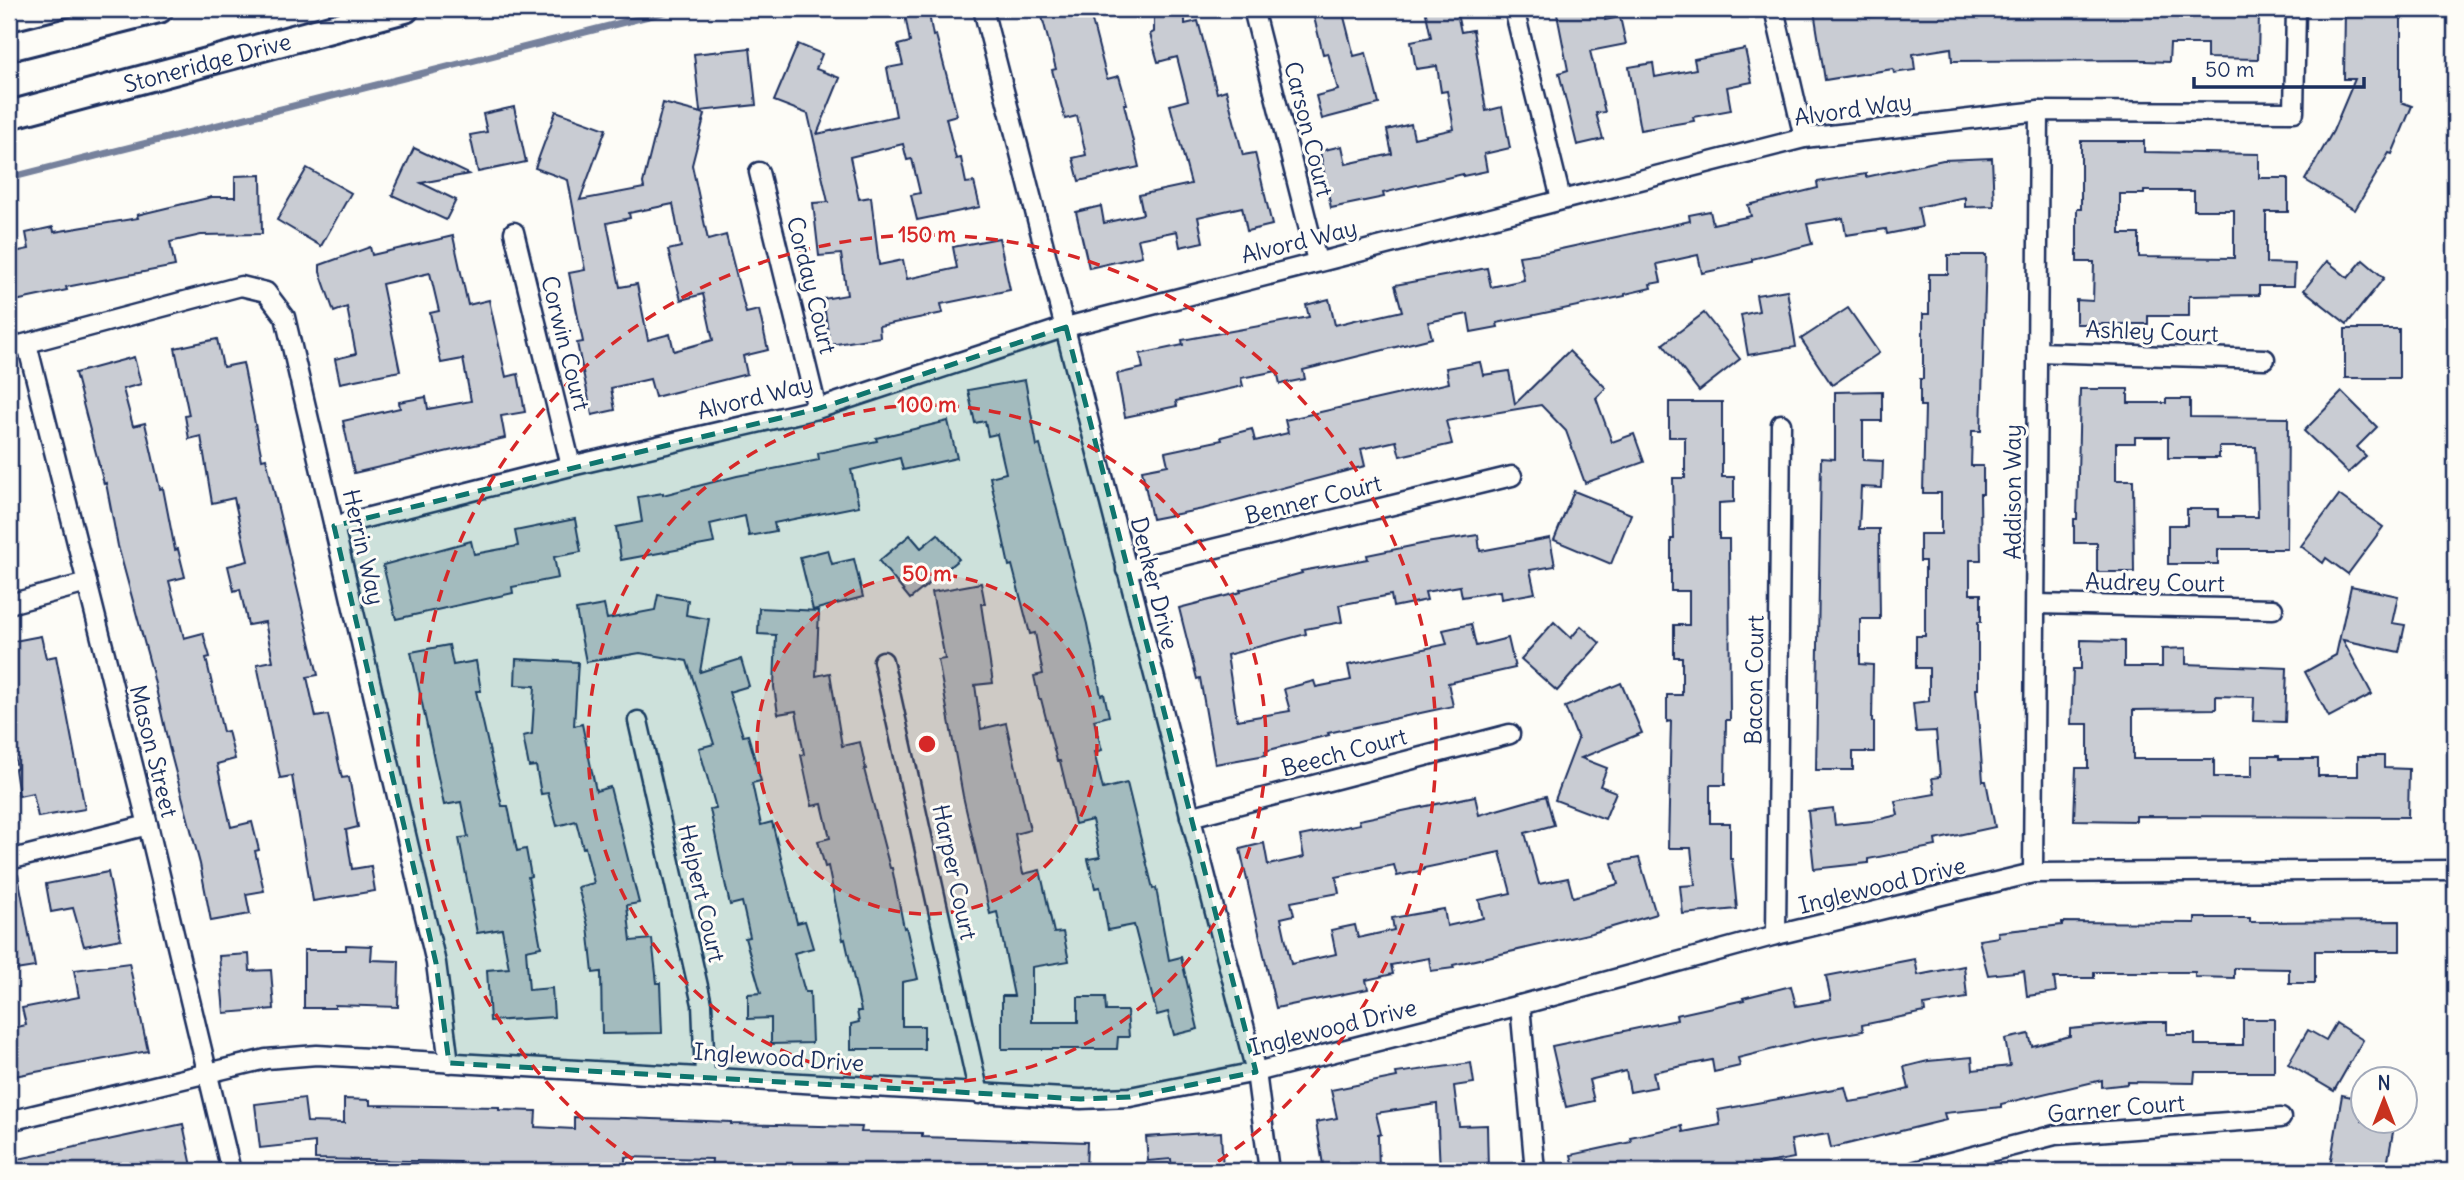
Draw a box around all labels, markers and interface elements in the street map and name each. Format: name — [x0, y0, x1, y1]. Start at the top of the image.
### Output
street label: Stoneridge Drive — [120, 26, 294, 98]
scale bar — [2194, 46, 2364, 90]
text: 50 m — [2205, 56, 2254, 83]
street label: Carson Court — [1278, 59, 1340, 200]
street label: Alvord Way — [1792, 86, 1914, 132]
street label: Corday Court — [781, 213, 843, 357]
street label: Alvord Way — [1238, 213, 1360, 269]
text: 150 m — [898, 221, 956, 248]
street label: Corwin Court — [535, 273, 597, 414]
street label: Ashley Court — [2085, 314, 2219, 348]
street label: Alvord Way — [694, 369, 816, 425]
text: 100 m — [897, 391, 957, 418]
street label: Addison Way — [1998, 424, 2027, 560]
street label: Benner Court — [1242, 468, 1385, 530]
street label: Herrin Way — [337, 486, 391, 608]
street label: Denker Drive — [1125, 514, 1185, 652]
text: 50 m — [902, 560, 952, 587]
street label: Audrey Court — [2085, 566, 2225, 598]
street label: Bacon Court — [1738, 615, 1770, 745]
street label: Mason Street — [124, 682, 184, 820]
street label: Beech Court — [1278, 721, 1410, 783]
centre of rings — [915, 732, 939, 756]
street label: Harper Court — [926, 802, 984, 943]
street label: Helpert Court — [672, 821, 732, 965]
street label: Inglewood Drive — [1796, 850, 1968, 920]
street label: Inglewood Drive — [1247, 992, 1419, 1062]
street label: Inglewood Drive — [693, 1037, 865, 1077]
north arrow — [2348, 1064, 2418, 1134]
text: N — [2377, 1071, 2391, 1095]
street label: Garner Court — [2046, 1088, 2186, 1128]

